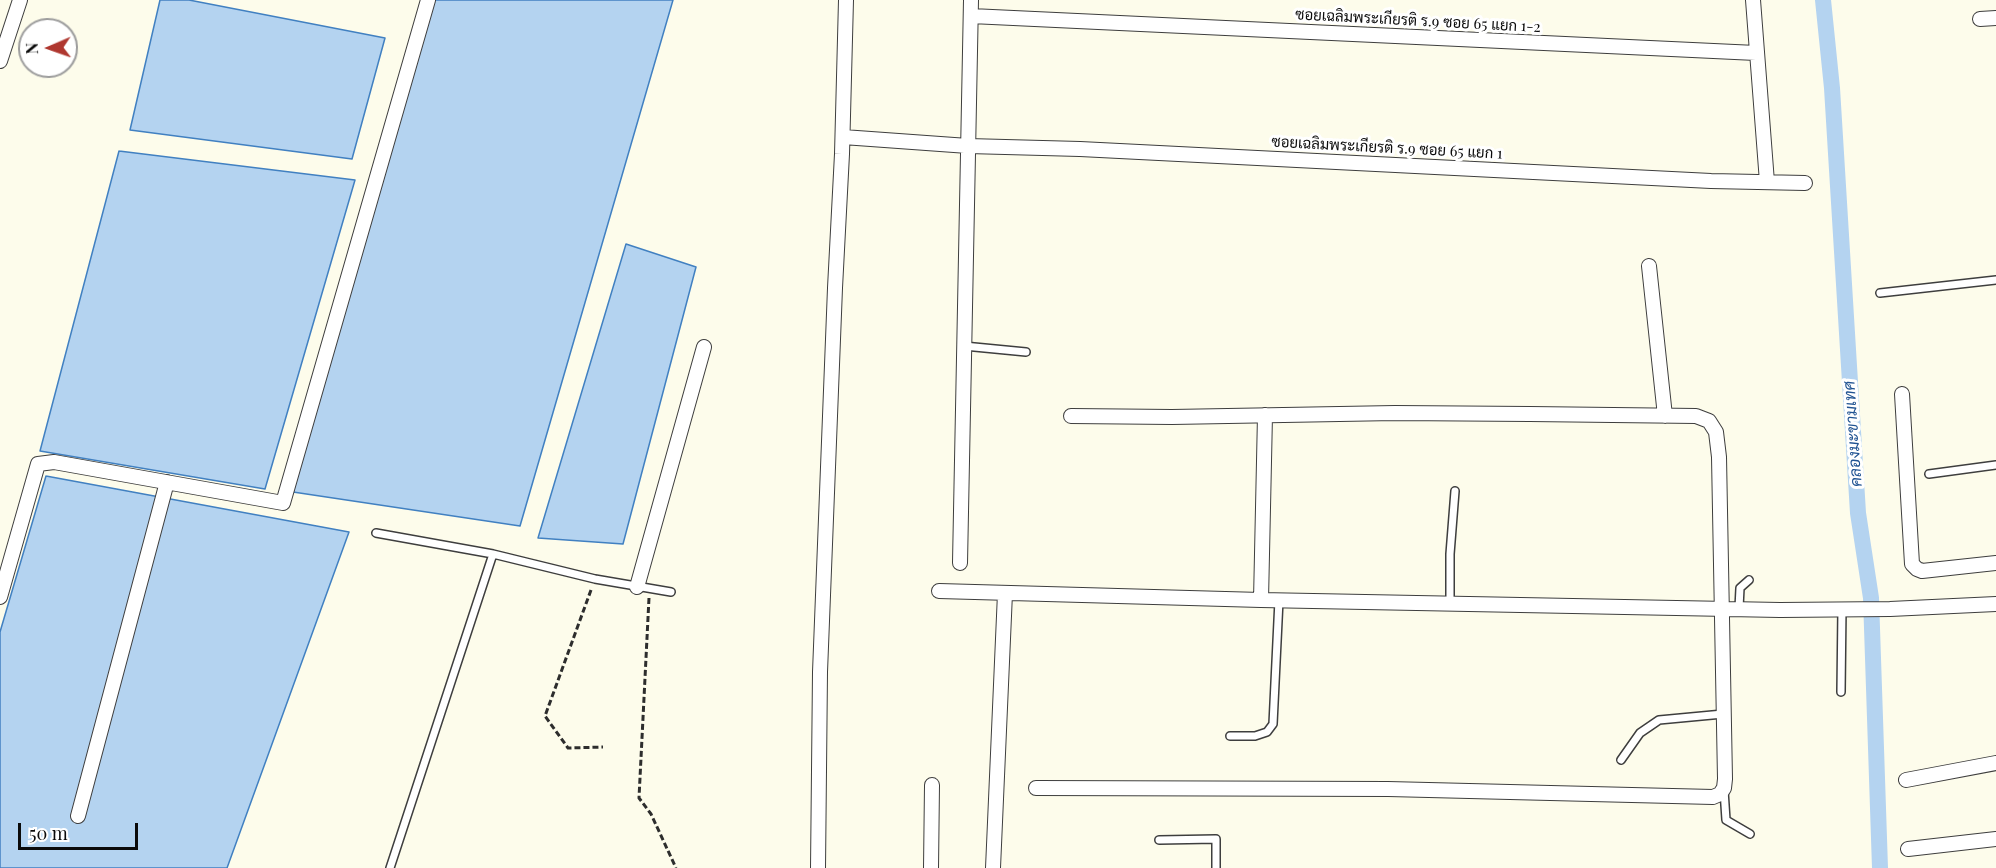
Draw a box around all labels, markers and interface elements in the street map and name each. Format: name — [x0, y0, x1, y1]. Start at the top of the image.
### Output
street label: ซอยเฉลิมพระเกียรติ ร.9 ซอย 65 แยก 1-2 — [1295, 6, 1541, 36]
north arrow — [18, 18, 78, 78]
text: N — [21, 42, 42, 55]
street label: ซอยเฉลิมพระเกียรติ ร.9 ซอย 65 แยก 1 — [1271, 133, 1503, 163]
water label: คลองมะขามเทศ — [1840, 380, 1866, 488]
scale bar — [21, 811, 141, 849]
text: 50 m — [29, 821, 68, 845]

